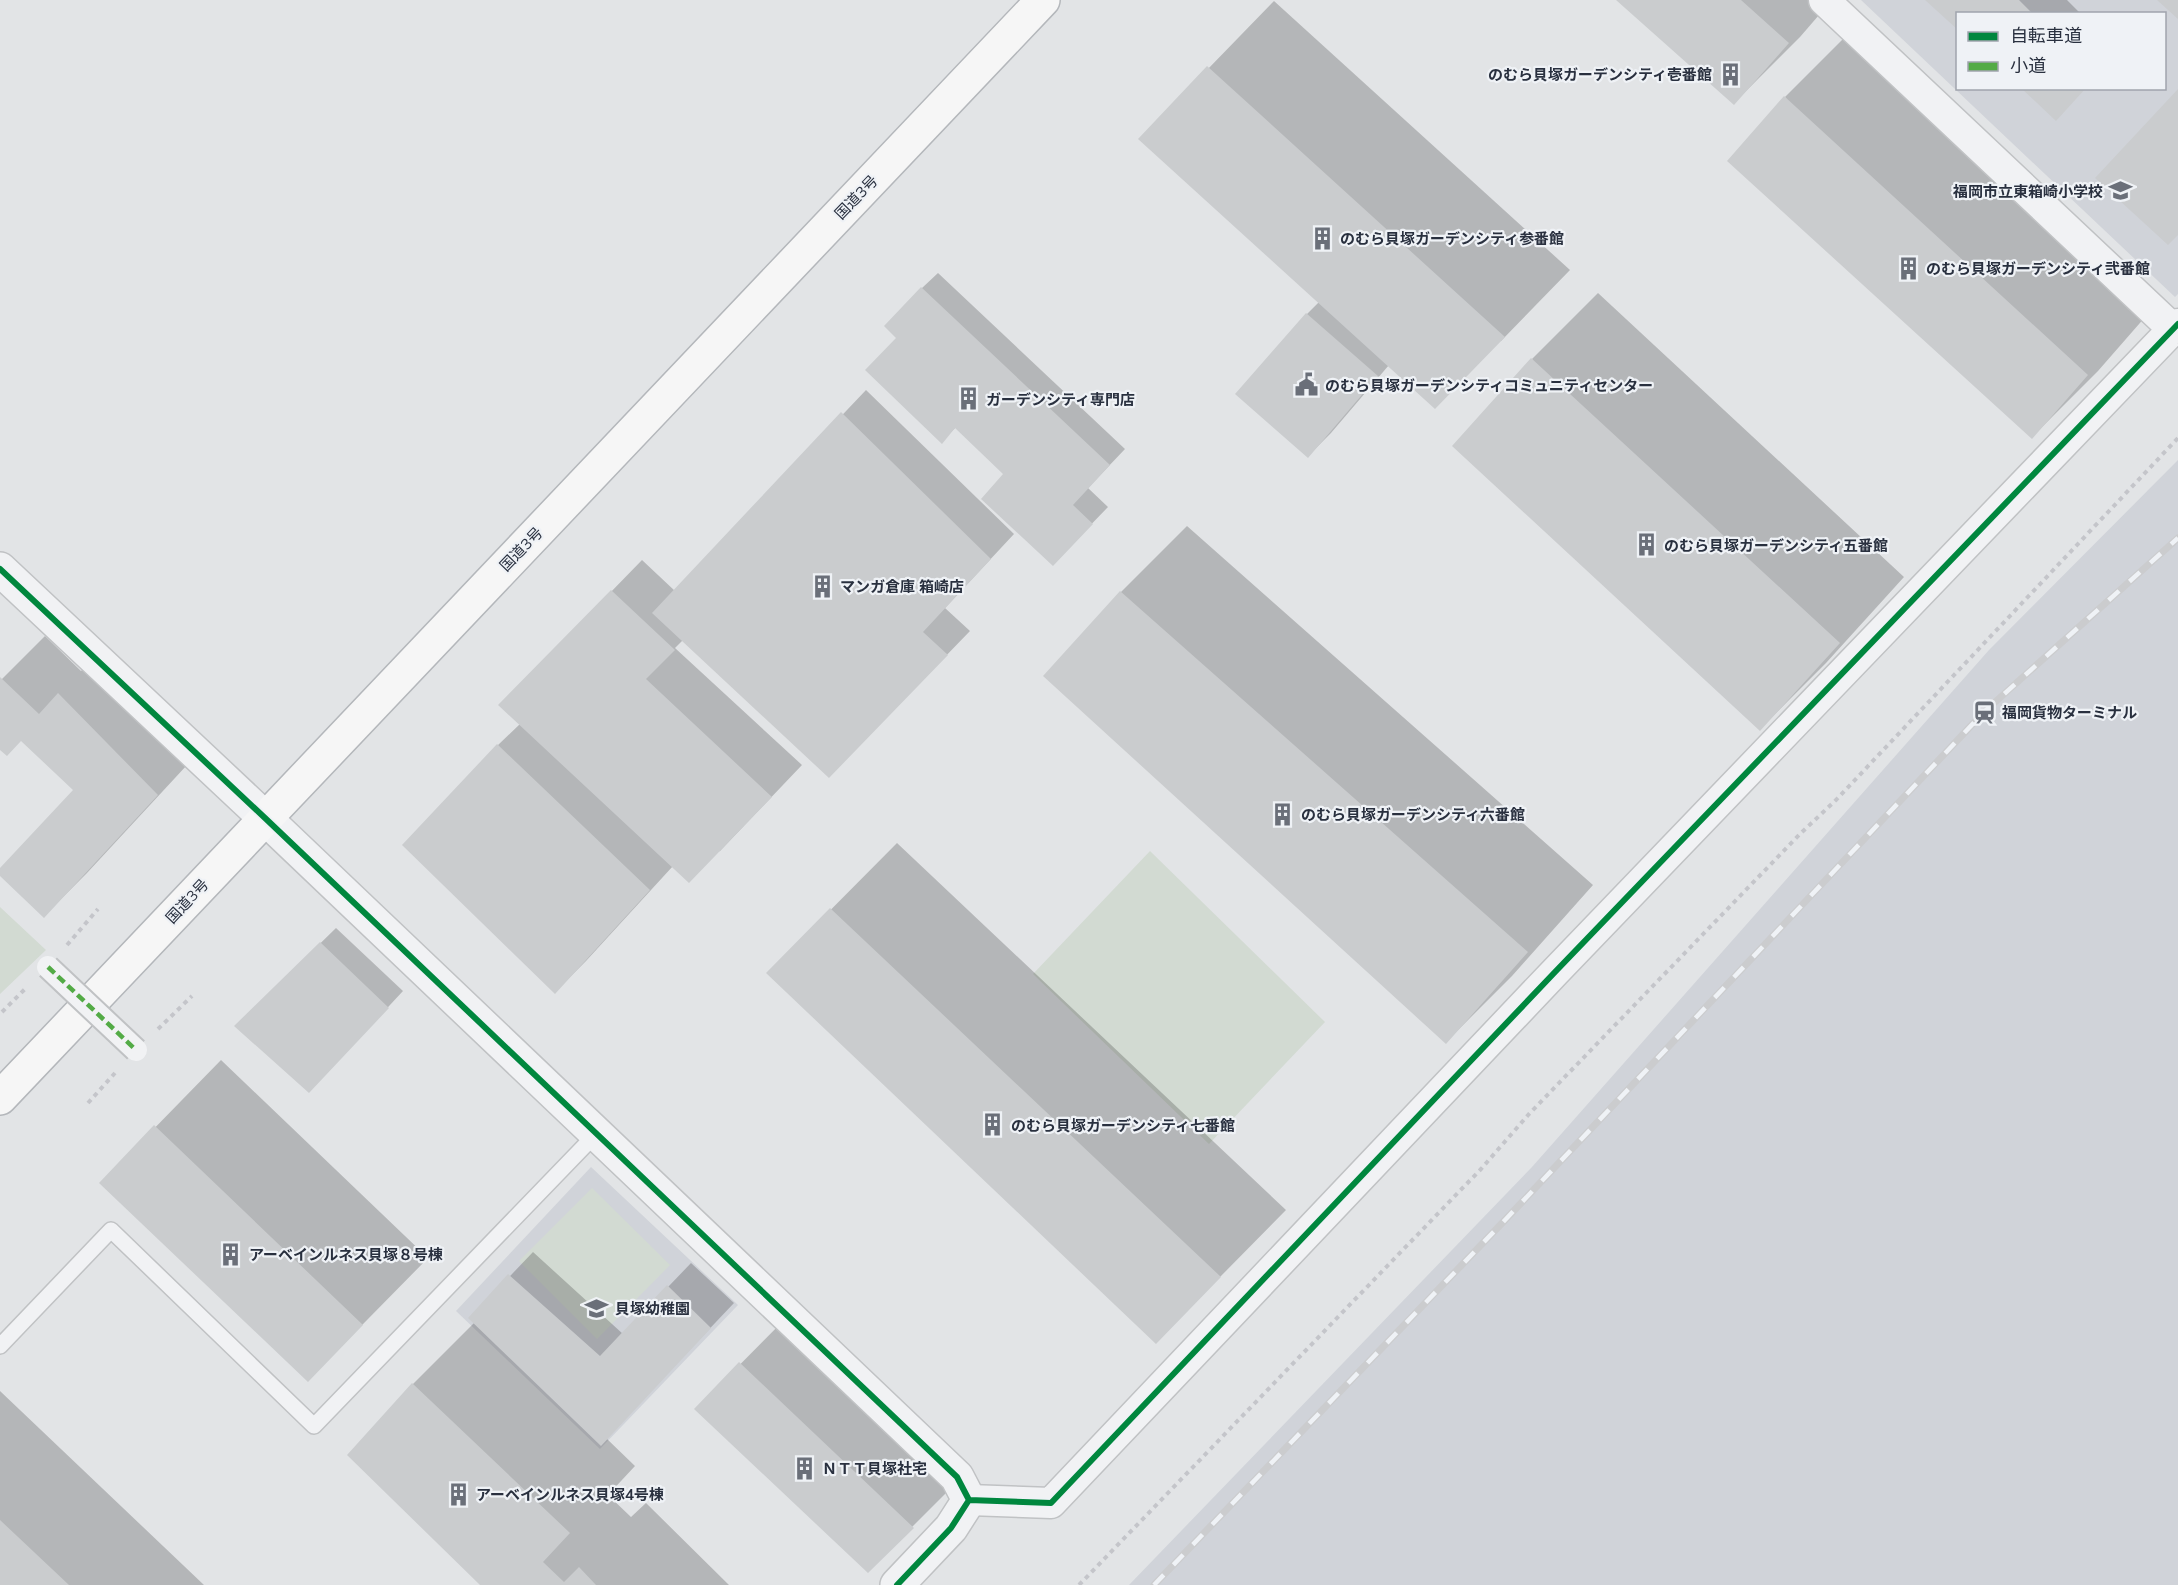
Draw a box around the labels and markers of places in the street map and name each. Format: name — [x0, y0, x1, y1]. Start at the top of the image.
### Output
building icon: のむら貝塚ガーデンシティ壱番館 — [1717, 61, 1743, 87]
place label: のむら貝塚ガーデンシティ壱番館 — [1488, 65, 1712, 84]
school or university icon: 福岡市立東箱崎小学校 — [2108, 178, 2134, 204]
place label: 福岡市立東箱崎小学校 — [1952, 182, 2103, 201]
building icon: のむら貝塚ガーデンシティ参番館 — [1309, 225, 1335, 251]
place label: のむら貝塚ガーデンシティ参番館 — [1340, 229, 1564, 248]
building icon: のむら貝塚ガーデンシティ弐番館 — [1895, 255, 1921, 281]
place label: のむら貝塚ガーデンシティ弐番館 — [1926, 259, 2150, 278]
public building icon: のむら貝塚ガーデンシティコミュニティセンター — [1294, 372, 1320, 398]
place label: のむら貝塚ガーデンシティコミュニティセンター — [1325, 376, 1653, 395]
building icon: ガーデンシティ専門店 — [955, 386, 981, 412]
place label: ガーデンシティ専門店 — [986, 390, 1135, 409]
building icon: のむら貝塚ガーデンシティ五番館 — [1633, 532, 1659, 558]
place label: のむら貝塚ガーデンシティ五番館 — [1664, 536, 1888, 555]
building icon: マンガ倉庫 箱崎店 — [809, 573, 835, 599]
place label: マンガ倉庫 箱崎店 — [840, 577, 964, 596]
station icon: 福岡貨物ターミナル — [1971, 699, 1997, 725]
place label: 福岡貨物ターミナル — [2001, 703, 2137, 722]
building icon: のむら貝塚ガーデンシティ六番館 — [1270, 801, 1296, 827]
place label: のむら貝塚ガーデンシティ六番館 — [1301, 805, 1525, 824]
building icon: のむら貝塚ガーデンシティ七番館 — [980, 1112, 1006, 1138]
place label: のむら貝塚ガーデンシティ七番館 — [1011, 1116, 1235, 1135]
building icon: アーベインルネス貝塚８号棟 — [218, 1241, 244, 1267]
place label: アーベインルネス貝塚８号棟 — [249, 1245, 443, 1264]
school or university icon: 貝塚幼稚園 — [584, 1295, 610, 1321]
place label: 貝塚幼稚園 — [615, 1299, 690, 1318]
building icon: ＮＴＴ貝塚社宅 — [791, 1455, 817, 1481]
place label: ＮＴＴ貝塚社宅 — [822, 1459, 927, 1478]
building icon: アーベインルネス貝塚4号棟 — [445, 1481, 471, 1507]
place label: アーベインルネス貝塚4号棟 — [476, 1485, 664, 1504]

